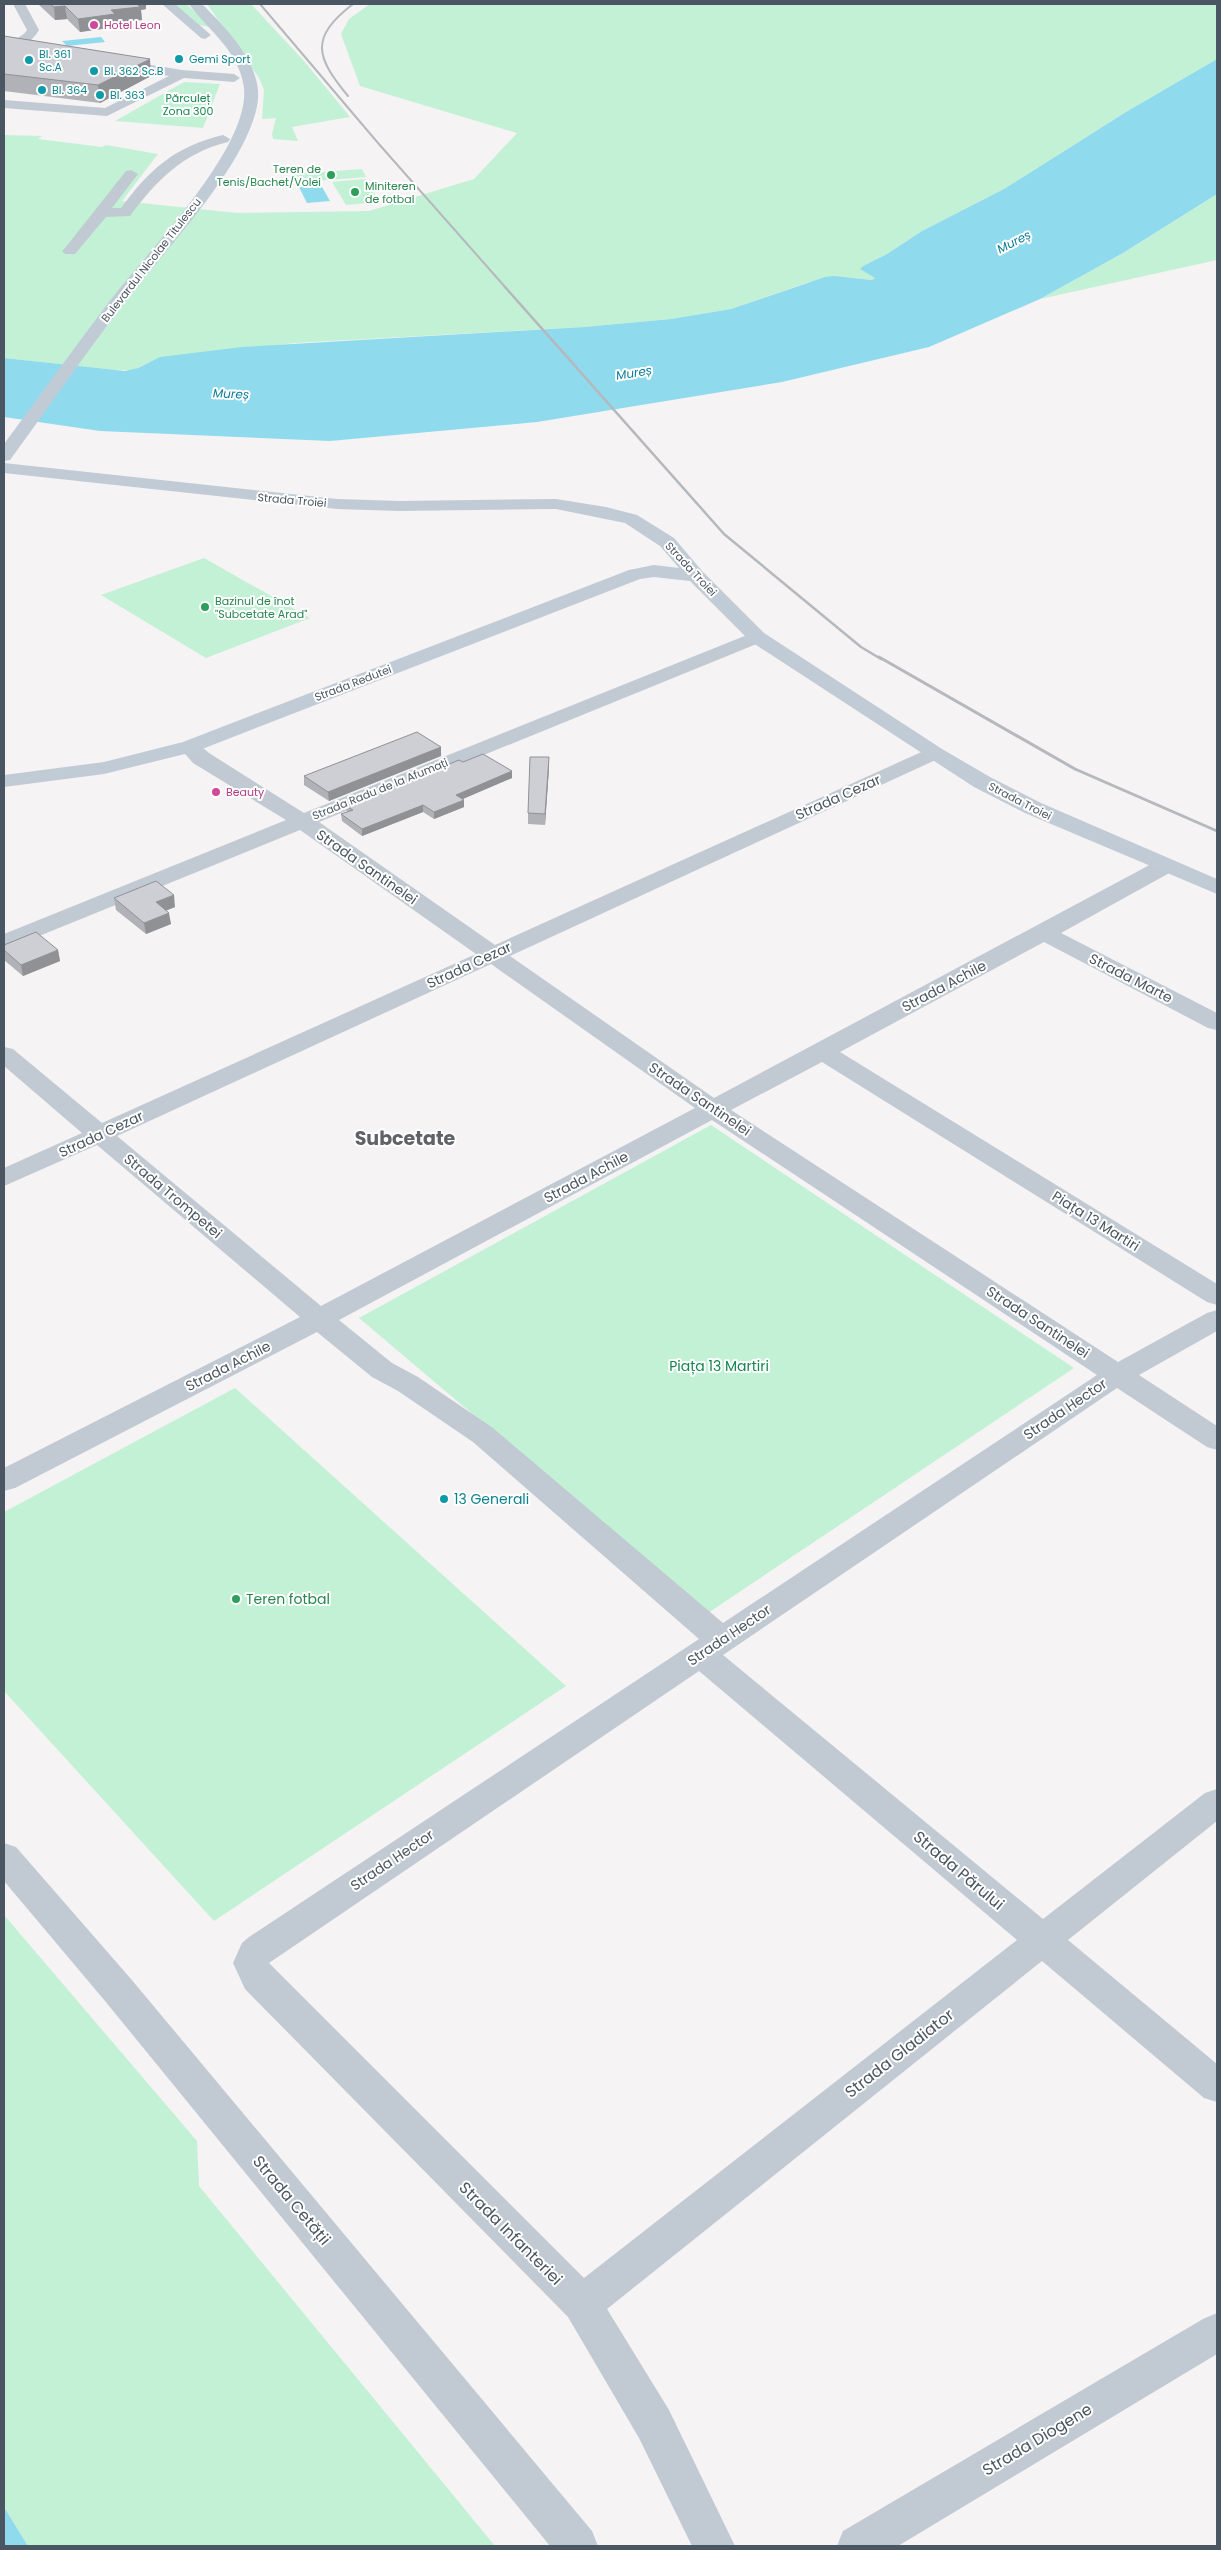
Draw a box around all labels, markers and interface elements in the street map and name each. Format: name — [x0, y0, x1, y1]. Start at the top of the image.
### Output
place label: Hotel Leon — [104, 17, 161, 33]
marker: Hotel Leon — [88, 19, 100, 31]
place label: Bl. 361 Sc.A — [39, 46, 71, 75]
place label: Gemi Sport — [189, 51, 250, 67]
marker: Gemi Sport — [173, 53, 185, 65]
marker: Bl. 361 Sc.A — [23, 54, 35, 66]
place label: Bl. 362 Sc.B — [104, 63, 164, 79]
marker: Bl. 362 Sc.B — [88, 65, 100, 77]
place label: Bl. 364 — [52, 82, 87, 98]
marker: Bl. 364 — [36, 84, 48, 96]
place label: Bl. 363 — [110, 87, 145, 103]
marker: Bl. 363 — [94, 89, 106, 101]
park label: Părculeț Zona 300 — [163, 90, 213, 119]
place label: Teren de Tenis/Bachet/Volei — [217, 161, 321, 190]
marker: Teren de Tenis/Bachet/Volei — [325, 169, 337, 181]
place label: Miniteren de fotbal — [365, 178, 416, 207]
marker: Miniteren de fotbal — [349, 186, 361, 198]
street label: Bulevardul Nicolae Titulescu — [97, 194, 205, 326]
water label: Mureș — [994, 226, 1034, 257]
water label: Mureș — [615, 361, 653, 384]
water label: Mureș — [213, 384, 249, 403]
street label: Strada Troiei — [257, 489, 327, 511]
street label: Strada Troiei — [662, 538, 721, 600]
place label: Bazinul de înot "Subcetate Arad" — [215, 593, 307, 622]
marker: Bazinul de înot "Subcetate Arad" — [199, 601, 211, 613]
street label: Strada Redutei — [312, 661, 394, 705]
street label: Strada Radu de la Afumați — [310, 754, 451, 824]
street label: Strada Cezar — [792, 769, 884, 825]
street label: Strada Troiei — [986, 778, 1055, 824]
place label: Beauty — [226, 784, 265, 800]
marker: Beauty — [210, 786, 222, 798]
street label: Strada Santinelei — [312, 825, 422, 909]
street label: Strada Cezar — [423, 937, 515, 993]
street label: Strada Marte — [1086, 948, 1176, 1008]
street label: Strada Achile — [898, 955, 990, 1017]
street label: Strada Santinelei — [645, 1057, 755, 1141]
street label: Strada Cezar — [55, 1106, 147, 1162]
district label: Subcetate — [355, 1125, 456, 1152]
street label: Strada Achile — [540, 1146, 632, 1208]
street label: Strada Trompetei — [120, 1149, 226, 1243]
street label: Piața 13 Martiri — [1048, 1186, 1144, 1256]
street label: Strada Santinelei — [983, 1281, 1093, 1363]
street label: Strada Achile — [182, 1336, 274, 1396]
park label: Piața 13 Martiri — [669, 1356, 769, 1376]
street label: Strada Hector — [1019, 1374, 1111, 1444]
place label: 13 Generali — [454, 1489, 529, 1509]
marker: 13 Generali — [438, 1493, 450, 1505]
place label: Teren fotbal — [246, 1589, 330, 1609]
marker: Teren fotbal — [230, 1593, 242, 1605]
street label: Strada Hector — [683, 1600, 775, 1670]
street label: Strada Hector — [346, 1825, 438, 1895]
street label: Strada Părului — [908, 1825, 1009, 1915]
street label: Strada Gladiator — [840, 2003, 959, 2103]
street label: Strada Cetății — [247, 2151, 336, 2250]
street label: Strada Infanteriei — [454, 2176, 568, 2290]
street label: Strada Diogene — [978, 2398, 1097, 2481]

